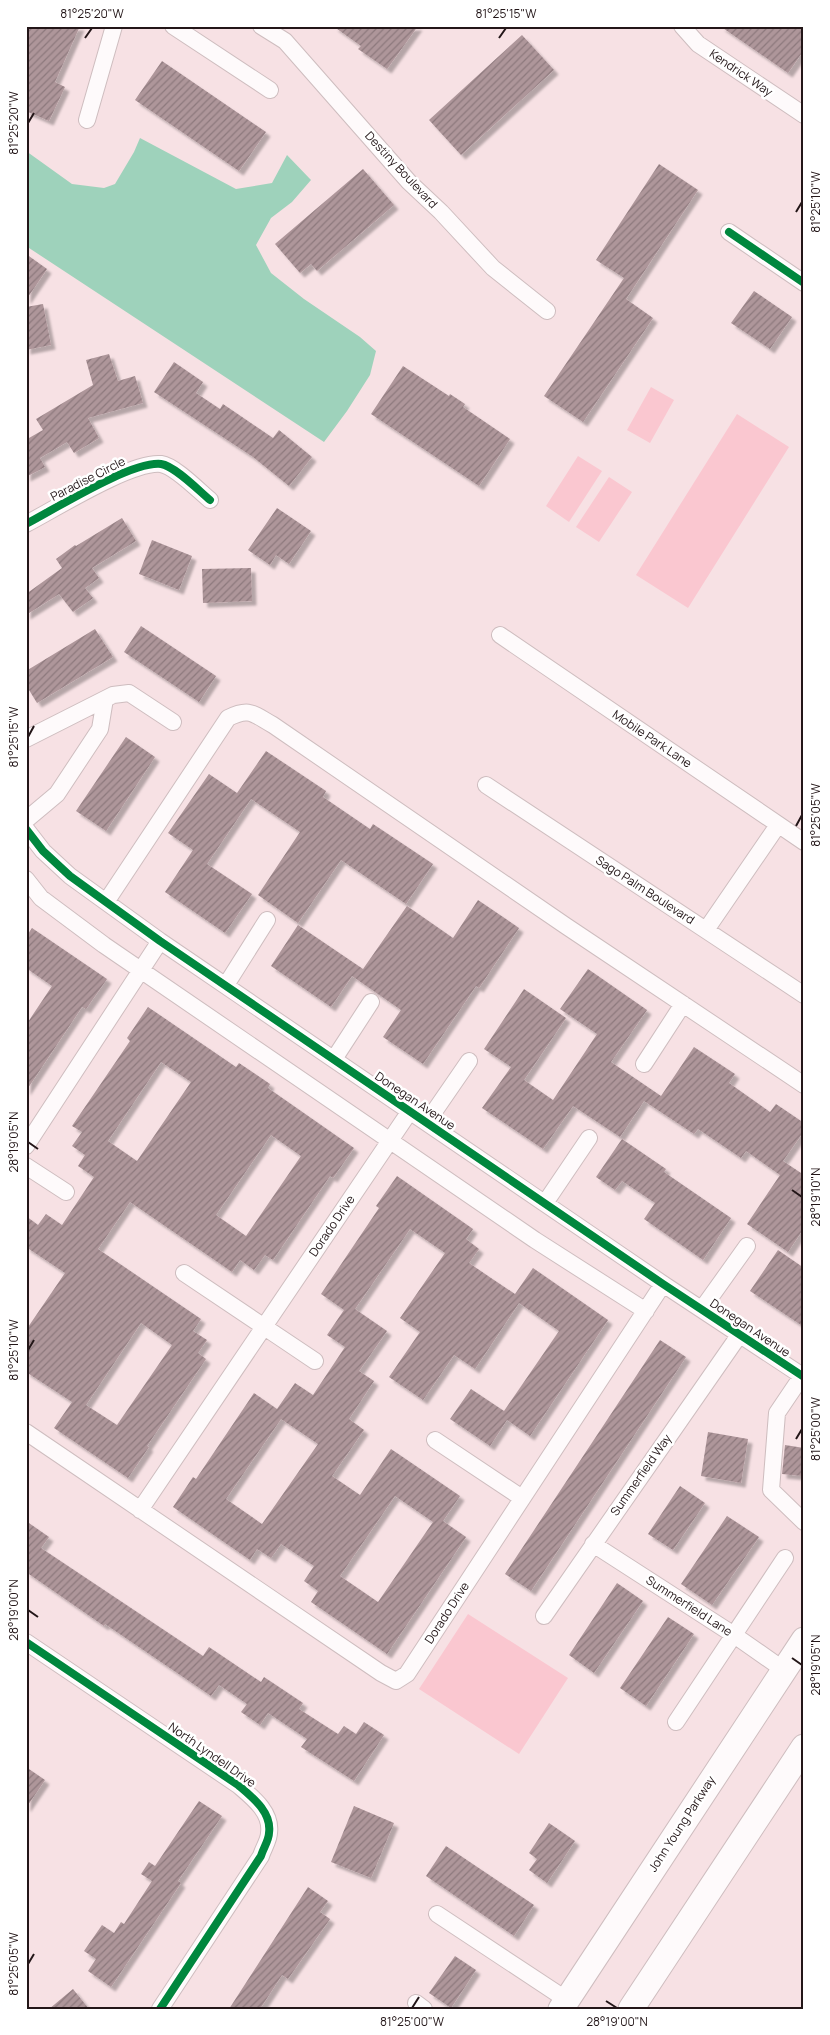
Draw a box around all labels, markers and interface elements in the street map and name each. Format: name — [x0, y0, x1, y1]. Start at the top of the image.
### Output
text: 81°25'20"W — [60, 5, 125, 22]
text: 81°25'15"W — [476, 5, 537, 22]
street label: Kendrick Way — [706, 45, 777, 100]
text: 81°25'20"W — [5, 90, 22, 155]
street label: Destiny Boulevard — [361, 127, 442, 212]
text: 81°25'10"W — [807, 171, 824, 233]
street label: Paradise Circle — [47, 452, 128, 505]
text: 81°25'15"W — [5, 706, 22, 767]
street label: Mobile Park Lane — [609, 706, 695, 771]
text: 81°25'05"W — [807, 782, 824, 847]
street label: Sago Palm Boulevard — [593, 851, 698, 928]
street label: Donegan Avenue — [372, 1067, 459, 1134]
text: 28°19'05"N — [5, 1111, 22, 1173]
text: 28°19'10"N — [807, 1168, 824, 1226]
street label: Dorado Drive — [305, 1192, 358, 1260]
street label: Donegan Avenue — [707, 1294, 794, 1361]
text: 81°25'10"W — [5, 1319, 22, 1381]
text: 81°25'00"W — [807, 1396, 824, 1461]
street label: Summerfield Way — [606, 1430, 675, 1519]
street label: Summerfield Lane — [643, 1571, 736, 1640]
text: 28°19'00"N — [5, 1579, 22, 1641]
street label: Dorado Drive — [420, 1579, 473, 1647]
text: 28°19'05"N — [807, 1634, 824, 1696]
street label: North Lyndell Drive — [165, 1718, 259, 1791]
street label: John Young Parkway — [644, 1772, 719, 1875]
text: 81°25'05"W — [5, 1931, 22, 1996]
text: 81°25'00"W — [380, 2013, 445, 2030]
text: 28°19'00"N — [586, 2013, 648, 2030]

